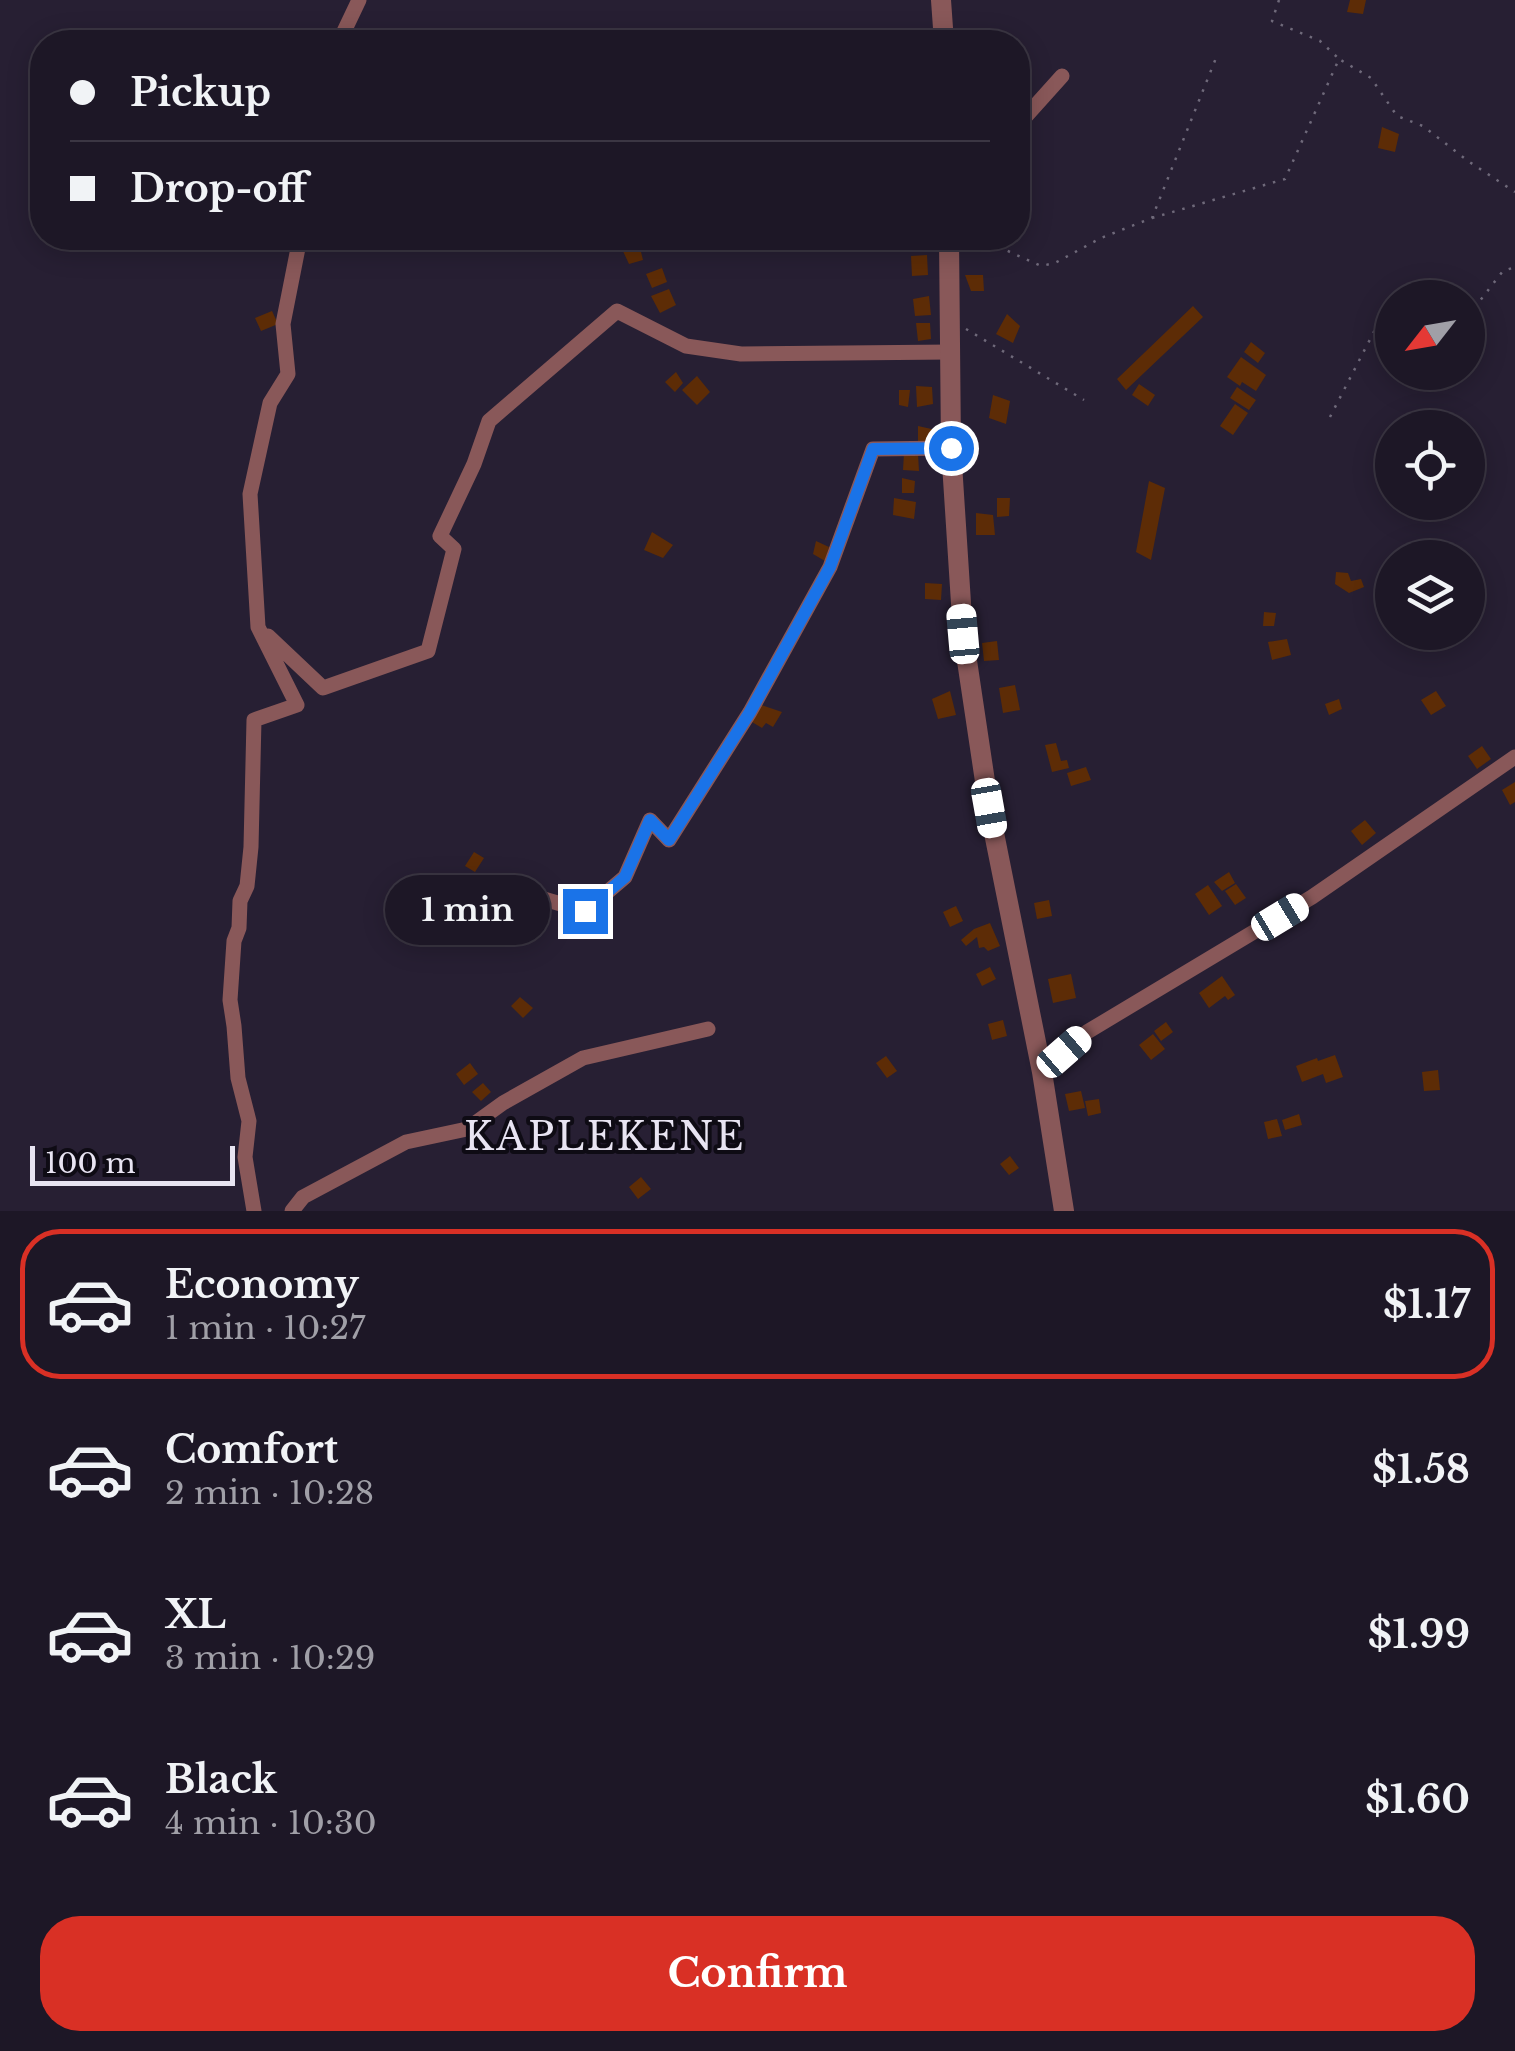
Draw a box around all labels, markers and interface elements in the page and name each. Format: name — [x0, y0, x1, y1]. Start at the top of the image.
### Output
text: Pickup — [130, 69, 271, 116]
text: Drop-off — [130, 165, 307, 212]
north arrow — [1375, 280, 1485, 390]
map controls — [1375, 280, 1485, 650]
button: locate — [1375, 410, 1485, 520]
route start — [929, 426, 974, 471]
button: layers — [1375, 540, 1485, 650]
car — [945, 603, 981, 665]
car — [969, 776, 1009, 840]
callout: 1 min — [385, 876, 550, 946]
route end — [563, 889, 608, 934]
car — [1247, 889, 1313, 945]
text: 1 min — [421, 890, 514, 930]
car — [1032, 1021, 1096, 1083]
district label: KAPLEKENE — [464, 1113, 746, 1160]
scale bar — [30, 1141, 235, 1186]
text: 100 m — [45, 1146, 136, 1181]
icon: car — [45, 1259, 135, 1349]
text: Economy — [165, 1261, 359, 1308]
text: $1.17 — [1383, 1281, 1470, 1328]
text: 1 min · 10:27 — [165, 1308, 365, 1348]
icon: car — [45, 1424, 135, 1514]
text: Comfort — [165, 1426, 338, 1473]
text: $1.58 — [1372, 1446, 1470, 1493]
text: 2 min · 10:28 — [165, 1473, 374, 1513]
icon: car — [45, 1589, 135, 1679]
text: XL — [165, 1591, 226, 1638]
text: $1.99 — [1368, 1611, 1470, 1658]
text: 3 min · 10:29 — [165, 1638, 375, 1678]
icon: car — [45, 1754, 135, 1844]
text: Black — [165, 1756, 277, 1803]
text: $1.60 — [1365, 1776, 1470, 1823]
text: 4 min · 10:30 — [165, 1803, 377, 1843]
button: Confirm — [40, 1916, 1475, 2031]

